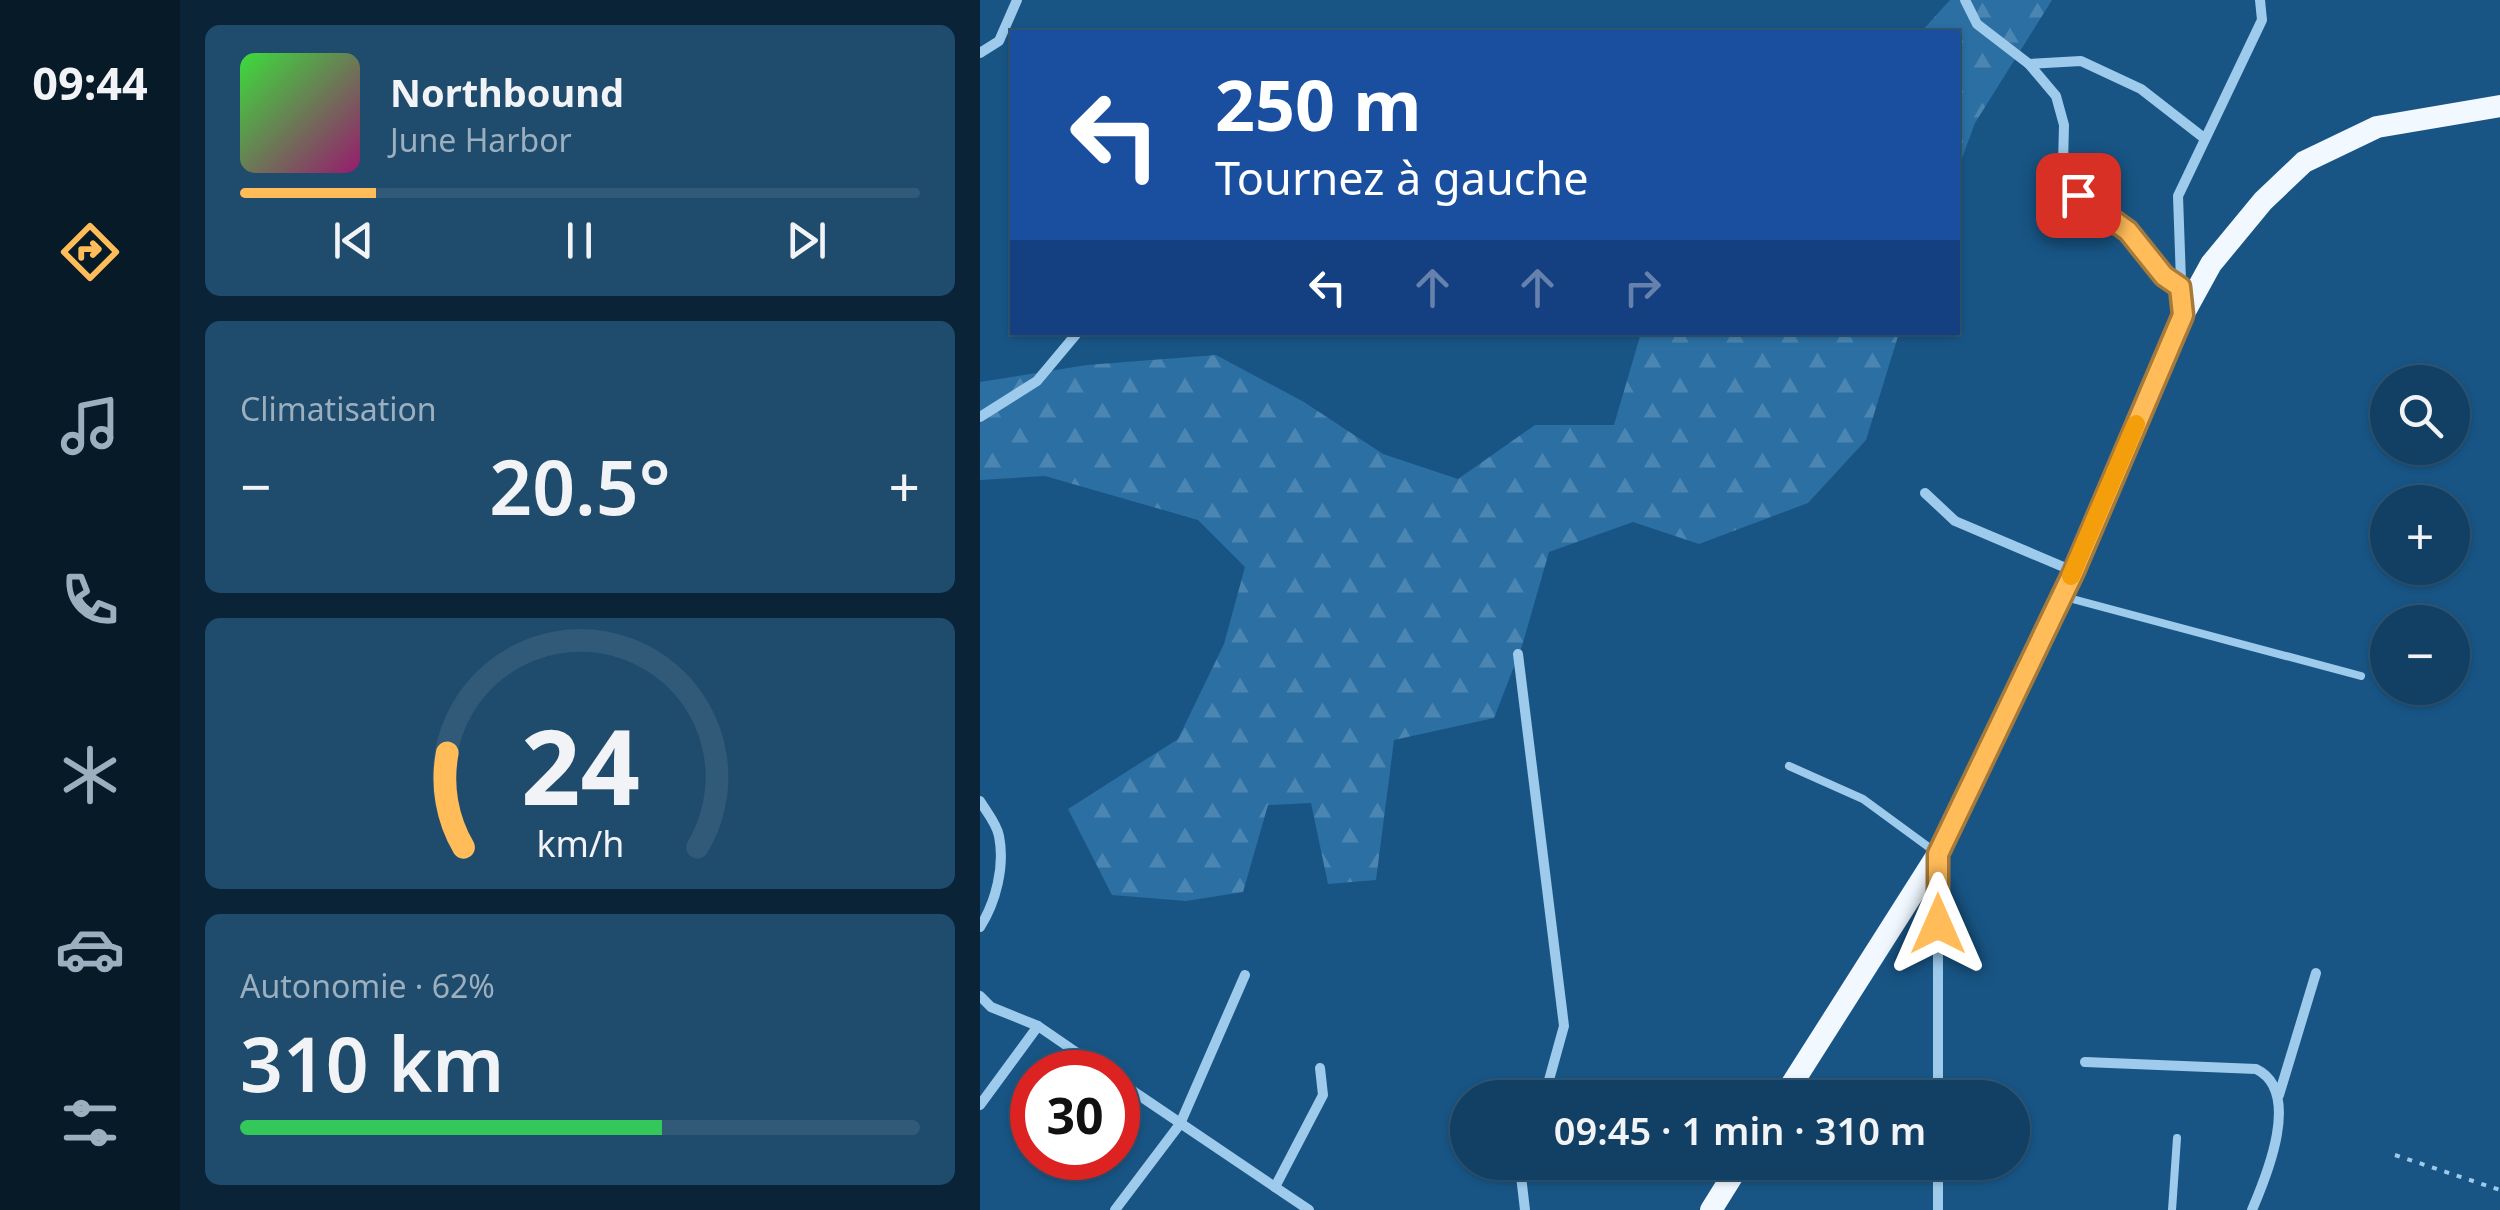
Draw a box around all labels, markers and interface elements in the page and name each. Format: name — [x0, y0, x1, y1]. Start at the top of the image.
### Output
text: 09:44 — [32, 52, 148, 113]
text: 250 m — [1215, 56, 1422, 152]
text: Northbound — [390, 66, 624, 118]
icon: left — [1050, 70, 1180, 200]
text: June Harbor — [390, 118, 572, 161]
text: Tournez à gauche — [1215, 147, 1589, 208]
pin — [2036, 153, 2121, 238]
icon: arrive — [2051, 168, 2106, 223]
icon: previous — [326, 213, 381, 268]
icon: pause — [552, 213, 607, 268]
icon: next — [779, 213, 834, 268]
icon: directions — [55, 217, 125, 287]
icon: left — [1300, 260, 1355, 315]
icon: ahead — [1405, 260, 1460, 315]
icon: ahead — [1510, 260, 1565, 315]
icon: right — [1615, 260, 1670, 315]
map controls — [2370, 365, 2470, 705]
button: search — [2370, 365, 2470, 465]
text: Climatisation — [240, 387, 437, 430]
icon: music — [55, 391, 125, 461]
text: 20.5° — [489, 435, 671, 537]
text: − — [240, 448, 271, 523]
text: + — [889, 448, 920, 523]
button: + — [2370, 485, 2470, 585]
icon: phone — [55, 565, 125, 635]
button: − — [2370, 605, 2470, 705]
text: 24 — [521, 694, 639, 835]
icon: climate — [55, 740, 125, 810]
text: km/h — [536, 819, 624, 867]
position arrow — [1886, 872, 1990, 976]
icon: car — [55, 914, 125, 984]
text: Autonomie · 62% — [240, 964, 495, 1007]
text: 310 km — [240, 1012, 504, 1114]
speed limit sign: 30 — [1010, 1050, 1140, 1180]
icon: filters — [55, 1088, 125, 1158]
text: 09:45 · 1 min · 310 m — [1554, 1104, 1926, 1156]

